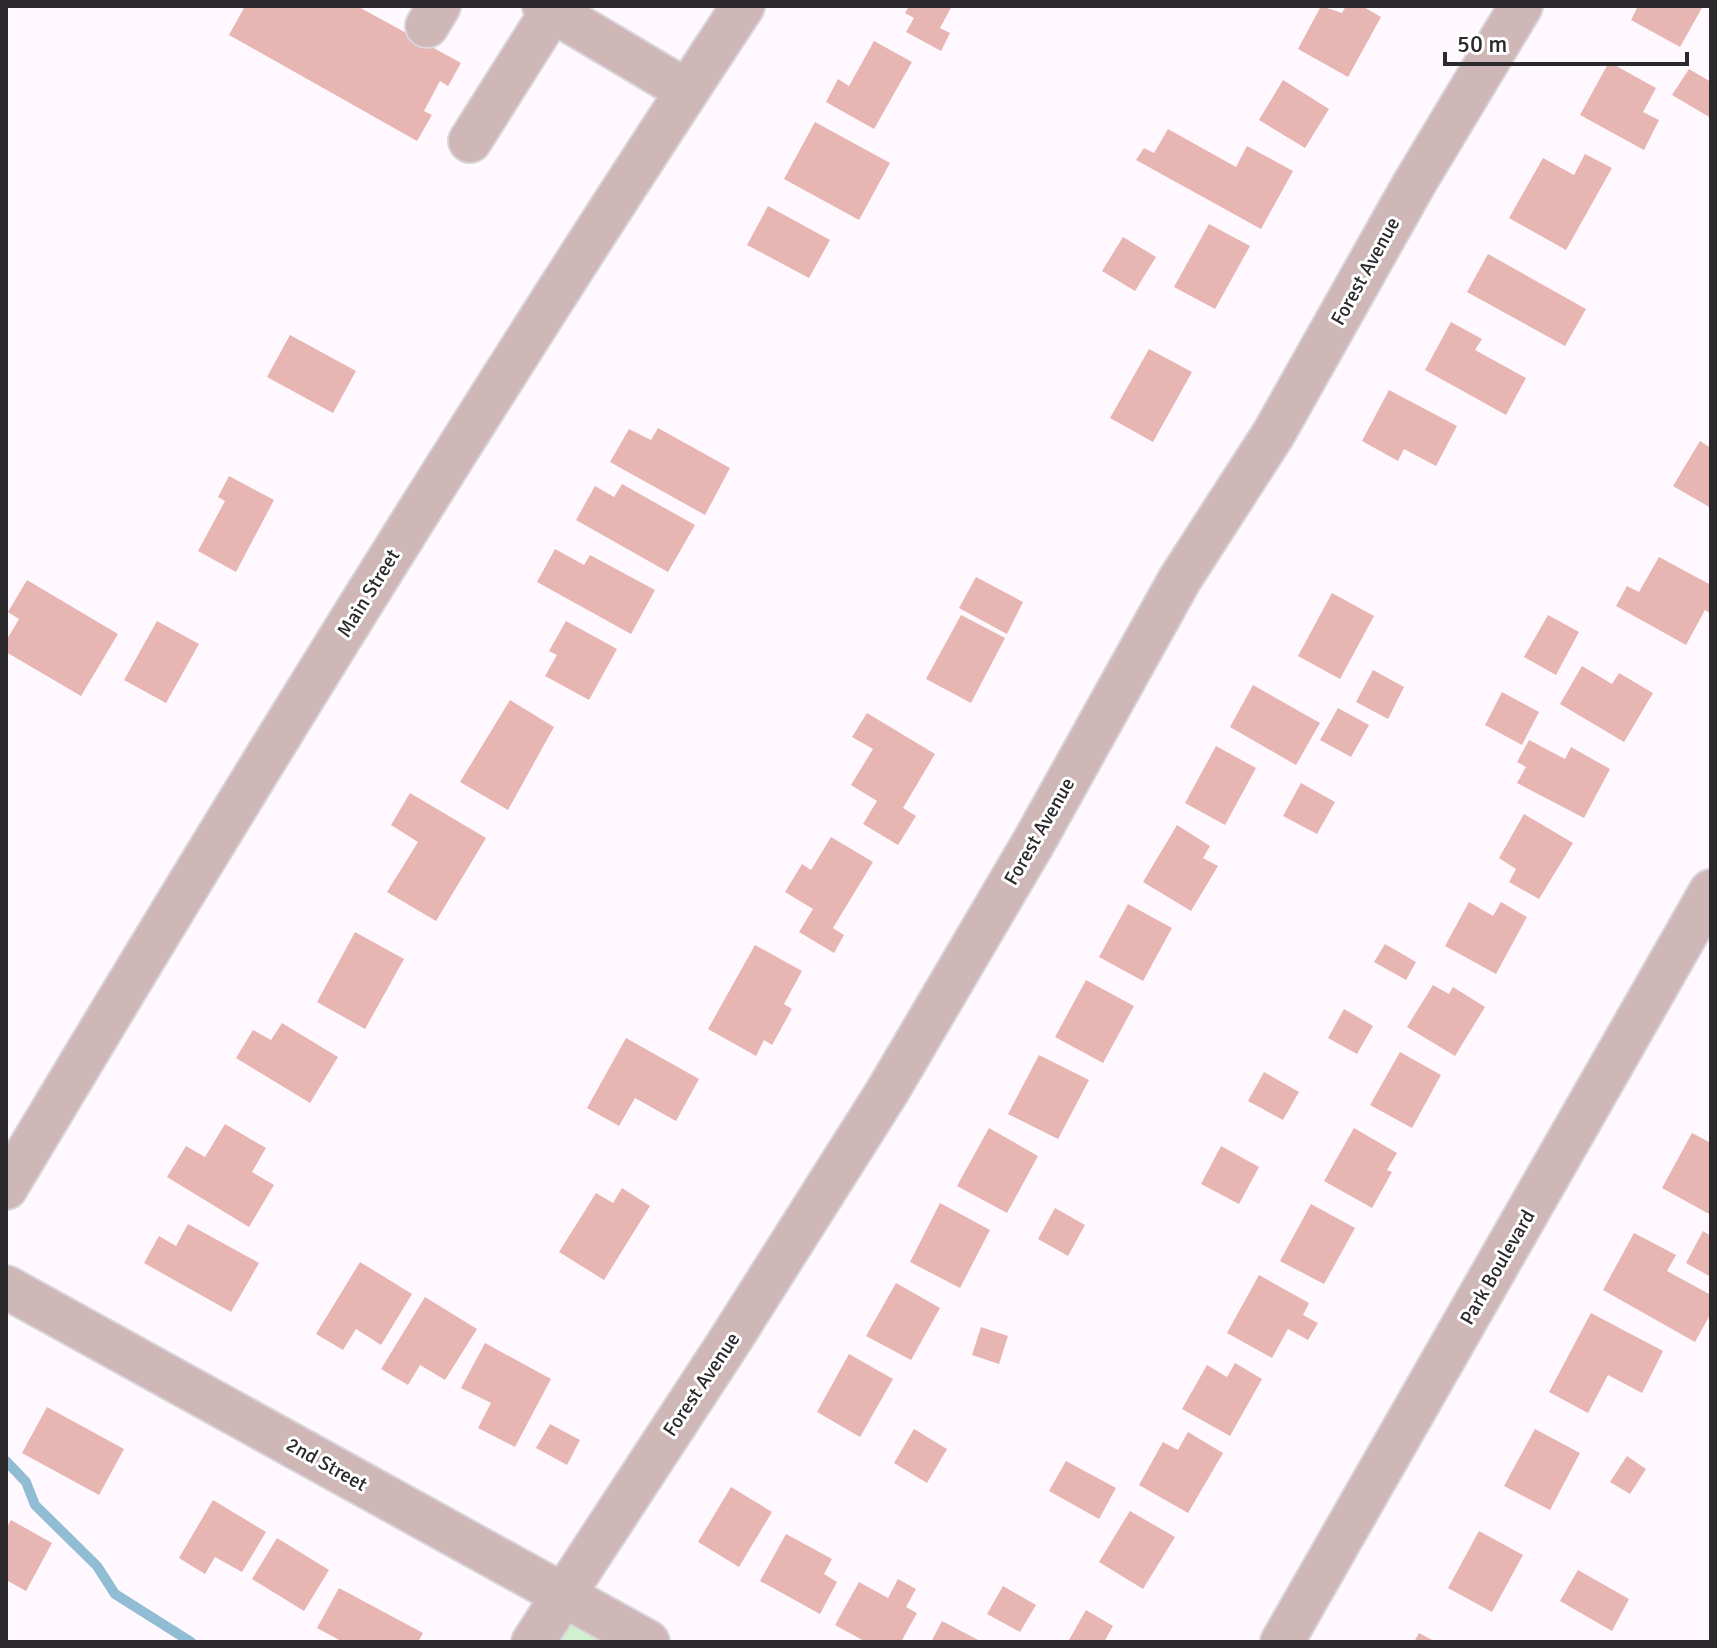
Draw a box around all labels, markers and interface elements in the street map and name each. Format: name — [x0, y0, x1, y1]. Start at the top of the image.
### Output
scale bar — [1445, 16, 1687, 66]
text: 50 m — [1457, 29, 1507, 59]
street label: Forest Avenue — [1325, 213, 1405, 330]
street label: Main Street — [332, 545, 405, 642]
street label: Forest Avenue — [999, 773, 1080, 889]
street label: Park Boulevard — [1454, 1205, 1540, 1329]
street label: Forest Avenue — [658, 1328, 745, 1441]
street label: 2nd Street — [282, 1432, 372, 1497]

